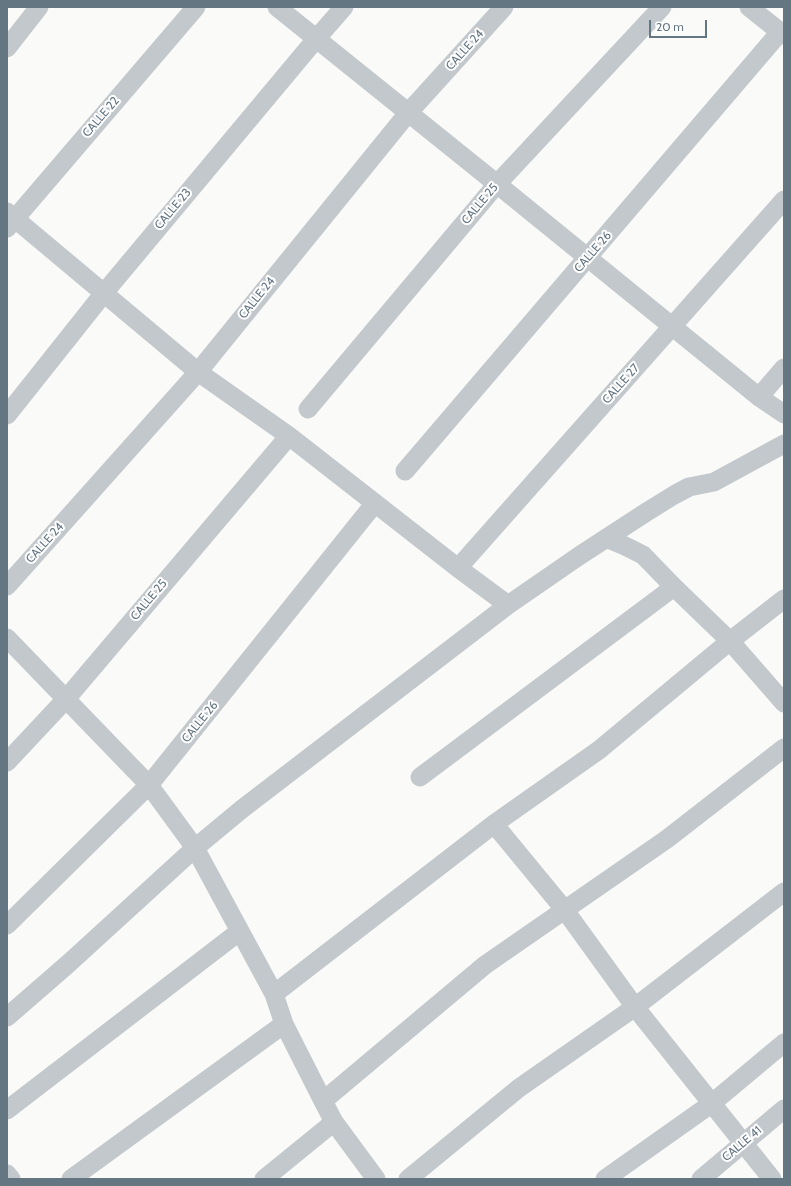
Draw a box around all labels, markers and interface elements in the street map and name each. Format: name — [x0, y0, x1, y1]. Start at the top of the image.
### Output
scale bar — [651, 12, 709, 38]
text: 20 m — [656, 19, 684, 34]
street label: CALLE 24 — [443, 27, 487, 73]
street label: CALLE 22 — [80, 94, 122, 140]
street label: CALLE 25 — [459, 181, 501, 227]
street label: CALLE 23 — [152, 186, 194, 232]
street label: CALLE 26 — [571, 229, 615, 275]
street label: CALLE 24 — [236, 274, 278, 322]
street label: CALLE 27 — [599, 361, 643, 407]
street label: CALLE 24 — [23, 520, 67, 566]
street label: CALLE 25 — [128, 577, 170, 623]
street label: CALLE 26 — [179, 698, 221, 746]
street label: CALLE 41 — [719, 1123, 765, 1165]

